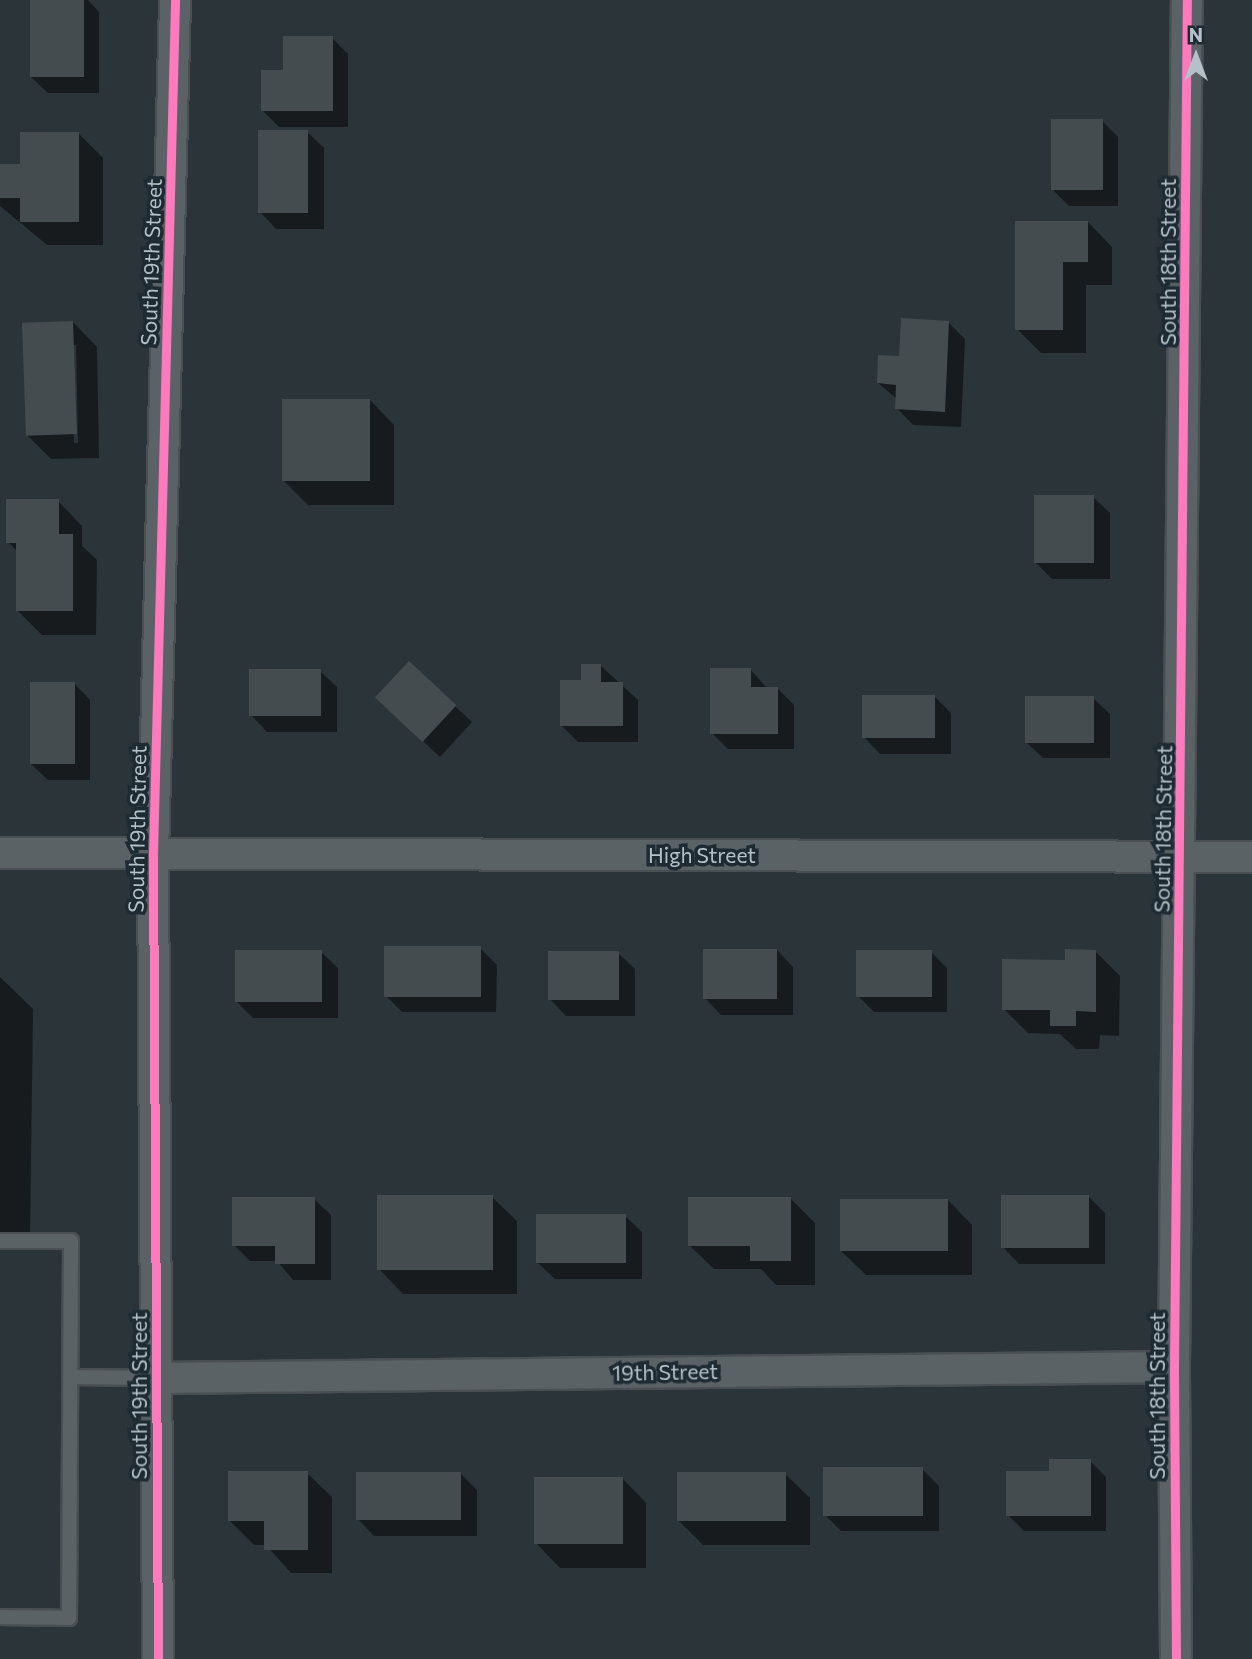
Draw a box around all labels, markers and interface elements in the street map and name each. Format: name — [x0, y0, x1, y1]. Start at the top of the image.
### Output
north arrow — [1161, 21, 1231, 91]
text: N — [1189, 23, 1203, 46]
street label: South 19th Street — [135, 178, 167, 346]
street label: South 18th Street — [1155, 178, 1181, 346]
street label: South 19th Street — [123, 745, 151, 913]
street label: South 18th Street — [1149, 745, 1177, 913]
street label: High Street — [648, 842, 756, 868]
street label: South 19th Street — [126, 1312, 152, 1480]
street label: South 18th Street — [1144, 1312, 1170, 1480]
street label: 19th Street — [612, 1358, 718, 1386]

